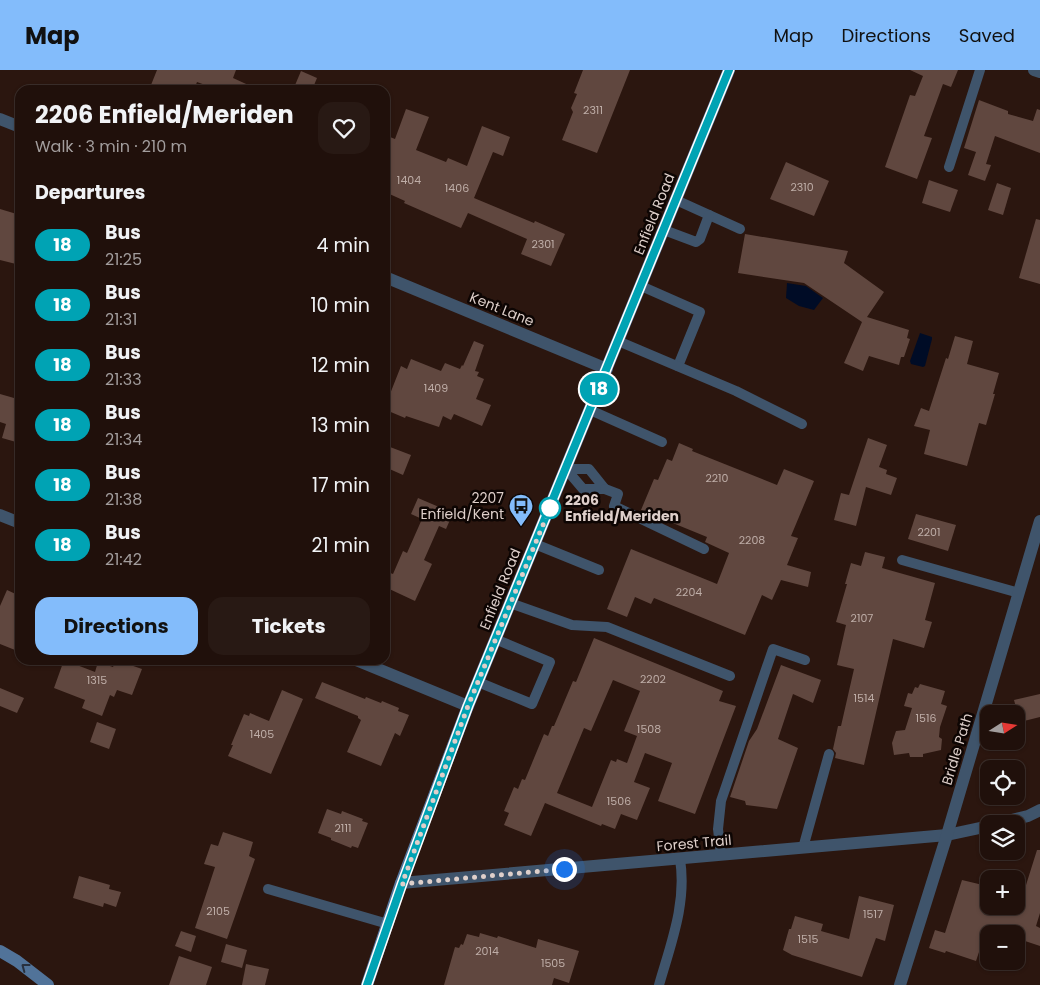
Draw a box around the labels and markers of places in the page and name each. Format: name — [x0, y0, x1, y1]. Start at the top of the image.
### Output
place label: 2207 Enfield/Kent — [420, 488, 504, 524]
place label: 2206 Enfield/Meriden — [565, 490, 679, 526]
bus stop icon: 2207 Enfield/Kent — [508, 493, 534, 527]
marker: 2206 Enfield/Meriden — [539, 497, 561, 519]

